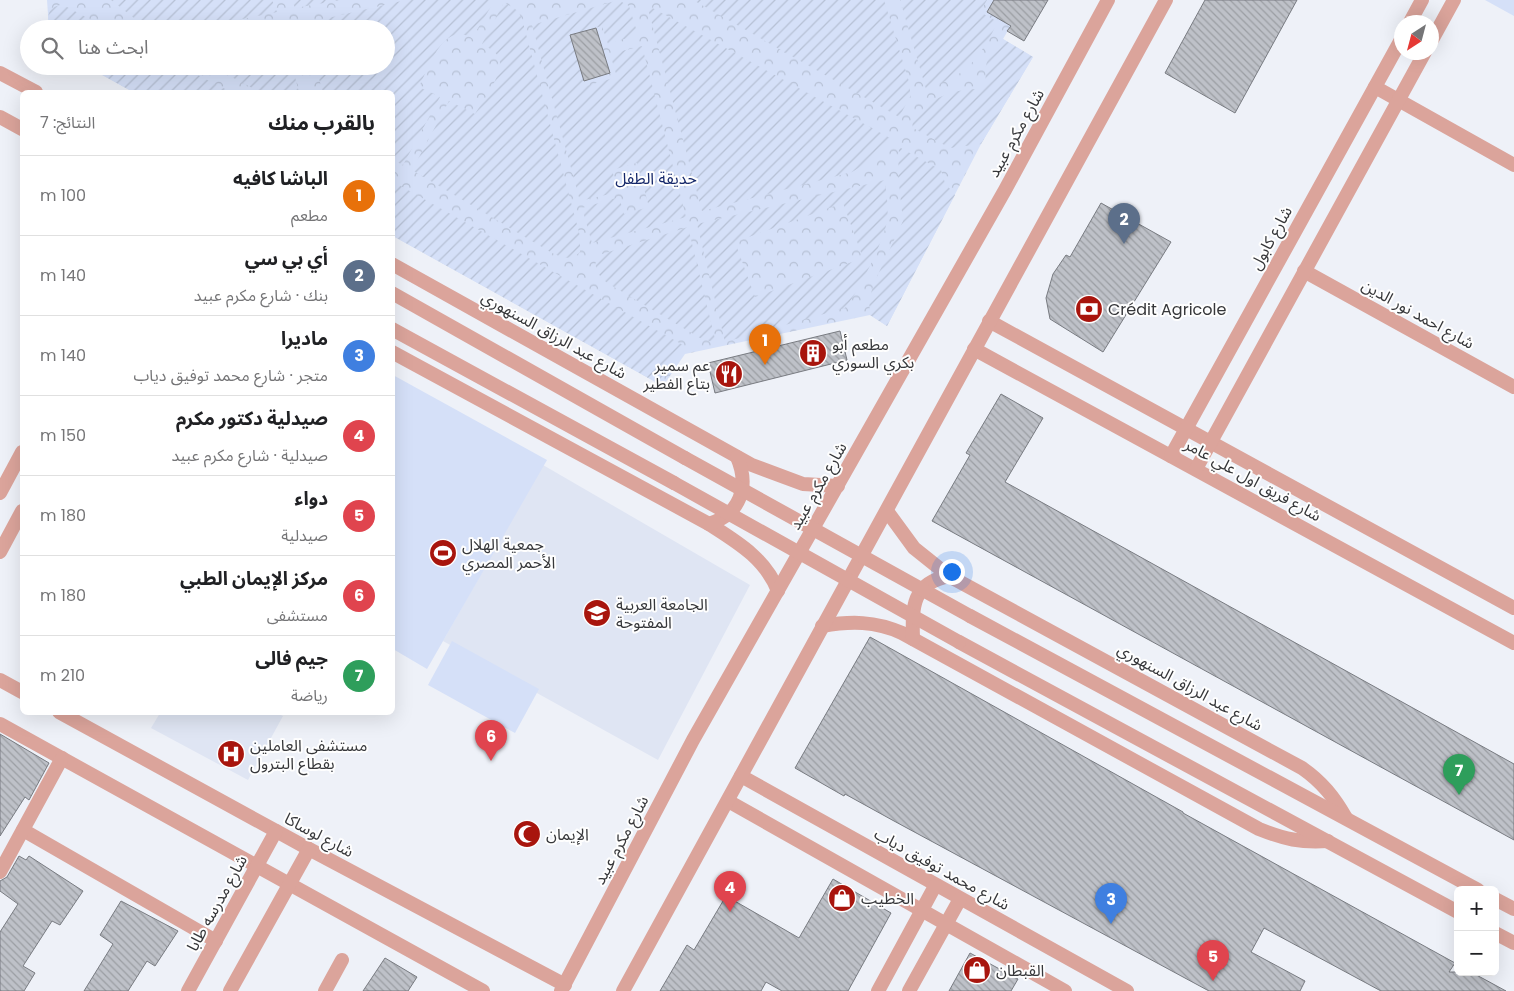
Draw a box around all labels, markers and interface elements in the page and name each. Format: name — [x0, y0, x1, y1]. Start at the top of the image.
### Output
north arrow — [1394, 15, 1439, 60]
search box — [20, 20, 395, 75]
icon: search — [38, 34, 66, 62]
text: ابحث هنا — [78, 34, 149, 61]
street label: شارع مكرم عبيد — [982, 85, 1051, 182]
text: بالقرب منك — [268, 108, 375, 137]
text: النتائج: 7 — [40, 111, 95, 134]
text: الباشا كافيه — [233, 165, 328, 192]
park label: حديقة الطفل — [615, 167, 697, 190]
text: 100 m — [40, 184, 86, 207]
text: 1 — [356, 184, 362, 207]
street label: شارع كابول — [1244, 202, 1299, 275]
pin: 2 — [1108, 203, 1140, 244]
text: مطعم — [291, 204, 328, 227]
text: أي بي سي — [245, 245, 328, 272]
text: 140 m — [40, 264, 86, 287]
text: 2 — [354, 264, 364, 287]
street label: شارع احمد نور الدين — [1357, 273, 1479, 355]
text: بنك · شارع مكرم عبيد — [194, 284, 328, 307]
street label: شارع عبد الرزاق السنهوري — [477, 285, 631, 385]
bank icon: Crédit Agricole — [1074, 294, 1104, 324]
place label: Crédit Agricole — [1108, 298, 1226, 321]
pin: 1 — [749, 324, 781, 365]
text: ماديرا — [281, 325, 328, 352]
place label: مطعم أبو بكري السوري — [832, 333, 914, 374]
building icon: مطعم أبو بكري السوري — [798, 338, 828, 368]
text: 140 m — [40, 344, 86, 367]
text: 3 — [354, 344, 364, 367]
place label: عم سمير بتاع الفطير — [642, 354, 710, 396]
restaurant icon: عم سمير بتاع الفطير — [714, 359, 744, 389]
text: متجر · شارع محمد توفيق دياب — [133, 364, 328, 387]
text: صيدلية دكتور مكرم — [176, 405, 328, 432]
text: 150 m — [40, 424, 86, 447]
text: 4 — [354, 424, 364, 447]
street label: شارع فريق اول علي عامر — [1179, 432, 1326, 528]
street label: شارع مكرم عبيد — [784, 438, 853, 535]
text: صيدلية · شارع مكرم عبيد — [172, 444, 328, 467]
text: دواء — [295, 485, 328, 512]
text: 180 m — [40, 504, 86, 527]
text: 5 — [354, 504, 364, 527]
text: صيدلية — [281, 524, 328, 547]
place label: جمعية الهلال الأحمر المصري — [462, 533, 555, 574]
sports icon: جمعية الهلال الأحمر المصري — [428, 538, 458, 568]
your location — [939, 559, 965, 585]
text: مركز الإيمان الطبي — [180, 565, 328, 592]
text: 180 m — [40, 584, 86, 607]
text: 6 — [354, 584, 364, 607]
place label: الجامعة العربية المفتوحة — [616, 593, 708, 634]
school or university icon: الجامعة العربية المفتوحة — [582, 598, 612, 628]
text: مستشفى — [267, 604, 328, 627]
street label: شارع عبد الرزاق السنهوري — [1113, 637, 1267, 737]
text: جيم فالى — [255, 645, 328, 672]
text: 210 m — [40, 664, 85, 687]
text: 7 — [355, 664, 363, 687]
text: رياضة — [291, 684, 328, 707]
pin: 6 — [475, 720, 507, 761]
place label: مستشفى العاملين بقطاع البترول — [250, 734, 367, 776]
hospital icon: مستشفى العاملين بقطاع البترول — [216, 739, 246, 769]
pin: 7 — [1443, 754, 1475, 795]
street label: شارع مكرم عبيد — [588, 791, 655, 889]
street label: شارع لوساكا — [280, 807, 358, 864]
mosque icon: الإيمان — [512, 819, 542, 849]
street label: شارع محمد توفيق دياب — [870, 822, 1014, 917]
place label: الإيمان — [546, 823, 589, 846]
street label: شارع مدرسه طابا — [181, 851, 254, 956]
pin: 4 — [714, 871, 746, 912]
shop icon: الخطيب — [827, 883, 857, 913]
pin: 3 — [1095, 883, 1127, 924]
map controls — [1454, 886, 1499, 976]
button: + — [1454, 886, 1499, 931]
place label: الخطيب — [861, 887, 914, 910]
button: − — [1454, 931, 1499, 976]
pin: 5 — [1197, 940, 1229, 981]
shop icon: القبطان — [962, 955, 992, 985]
place label: القبطان — [996, 959, 1044, 982]

